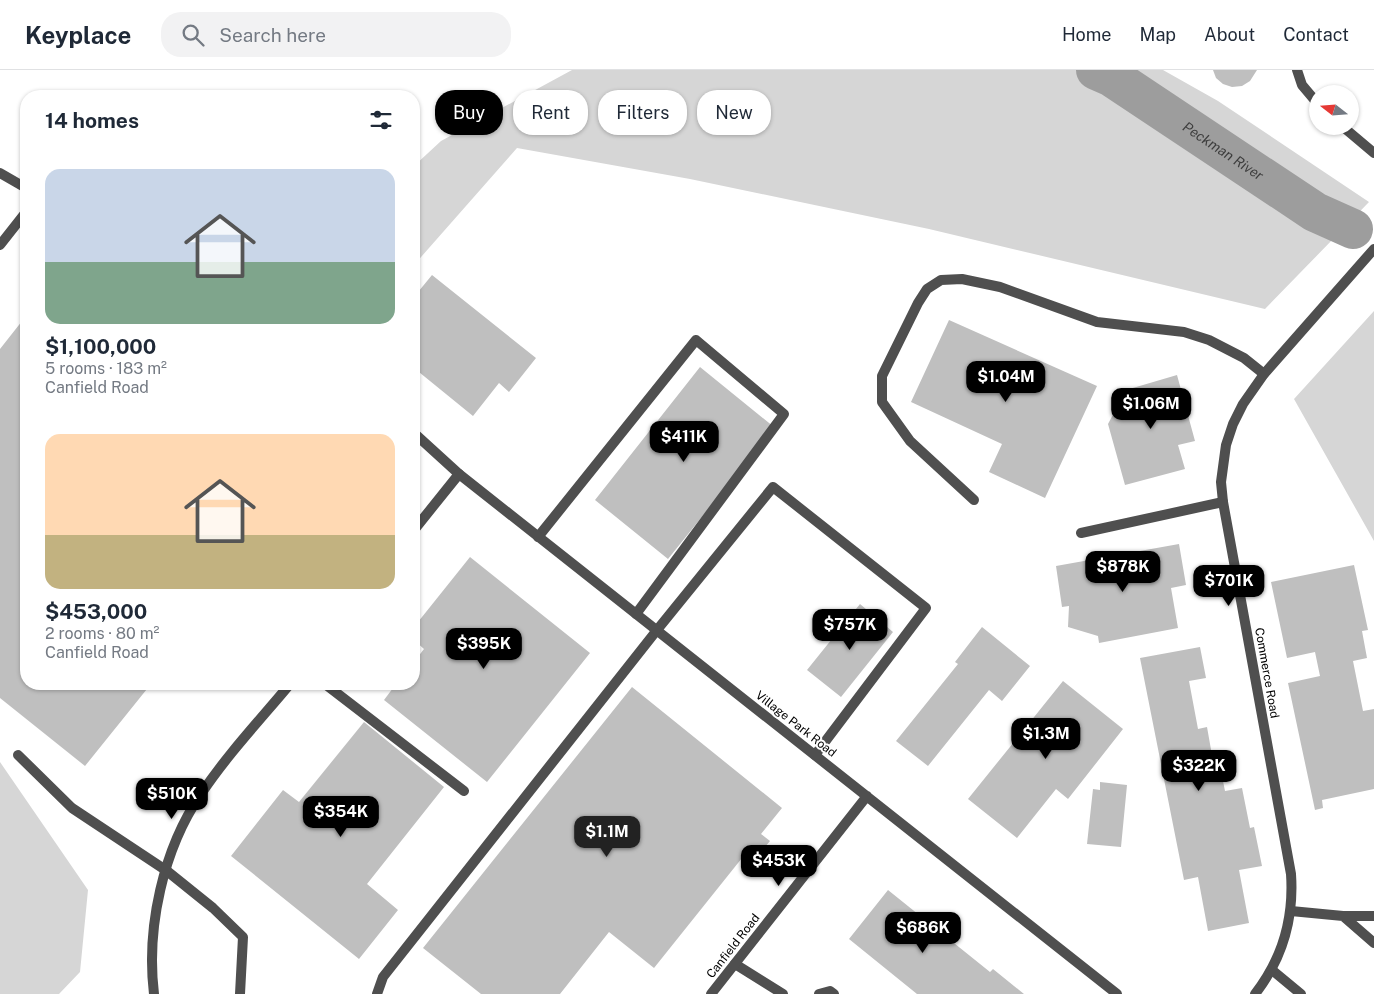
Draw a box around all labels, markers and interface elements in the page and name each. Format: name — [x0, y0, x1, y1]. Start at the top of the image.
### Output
search box — [161, 12, 511, 57]
text: Keyplace — [25, 21, 131, 49]
icon: search — [179, 21, 207, 49]
text: Search here — [219, 24, 326, 46]
text: Home — [1062, 24, 1112, 45]
text: Map — [1140, 24, 1176, 45]
text: About — [1204, 24, 1255, 45]
text: Contact — [1283, 24, 1349, 45]
north arrow — [1309, 85, 1359, 135]
map controls — [1309, 85, 1359, 135]
chip: Buy — [435, 90, 503, 135]
chip: Rent — [513, 90, 588, 135]
chip: Filters — [598, 90, 687, 135]
chip: New — [697, 90, 771, 135]
icon: filters — [367, 106, 395, 134]
text: 14 homes — [45, 108, 139, 133]
water label: Peckman River — [1180, 118, 1267, 184]
icon: home — [175, 201, 265, 291]
text: $1,100,000 — [45, 334, 156, 359]
text: 5 rooms · 183 m² — [45, 359, 167, 378]
pin: $1.04M — [965, 360, 1047, 403]
text: $1.04M — [977, 367, 1035, 386]
text: Canfield Road — [45, 378, 149, 397]
pin: $1.06M — [1110, 388, 1192, 430]
text: $1.06M — [1122, 394, 1180, 413]
pin: $411K — [649, 420, 719, 463]
text: $411K — [661, 427, 707, 446]
icon: home — [175, 466, 265, 556]
pin: $878K — [1088, 550, 1158, 593]
text: $878K — [1096, 557, 1150, 576]
pin: $701K — [1194, 564, 1264, 607]
text: $701K — [1204, 571, 1254, 590]
text: $453,000 — [45, 599, 147, 624]
pin: $757K — [815, 608, 885, 651]
text: $757K — [823, 615, 877, 634]
text: 2 rooms · 80 m² — [45, 624, 159, 643]
street label: Commerce Road — [1252, 627, 1282, 719]
pin: $395K — [449, 628, 519, 670]
text: $395K — [457, 634, 511, 653]
text: Canfield Road — [45, 643, 149, 662]
street label: Village Park Road — [753, 688, 839, 760]
pin: $1.3M — [1011, 718, 1081, 760]
text: $1.3M — [1022, 724, 1070, 743]
pin: $322K — [1164, 750, 1234, 792]
text: $322K — [1172, 756, 1226, 775]
pin: $510K — [137, 778, 207, 820]
text: $510K — [147, 784, 197, 803]
pin: $354K — [306, 796, 376, 838]
text: $354K — [314, 802, 368, 821]
pin: $1.1M — [572, 816, 642, 858]
text: $1.1M — [585, 822, 629, 841]
pin: $453K — [744, 844, 814, 887]
text: $453K — [752, 851, 806, 870]
street label: Canfield Road — [704, 911, 762, 981]
pin: $686K — [888, 912, 958, 954]
text: $686K — [896, 918, 950, 937]

